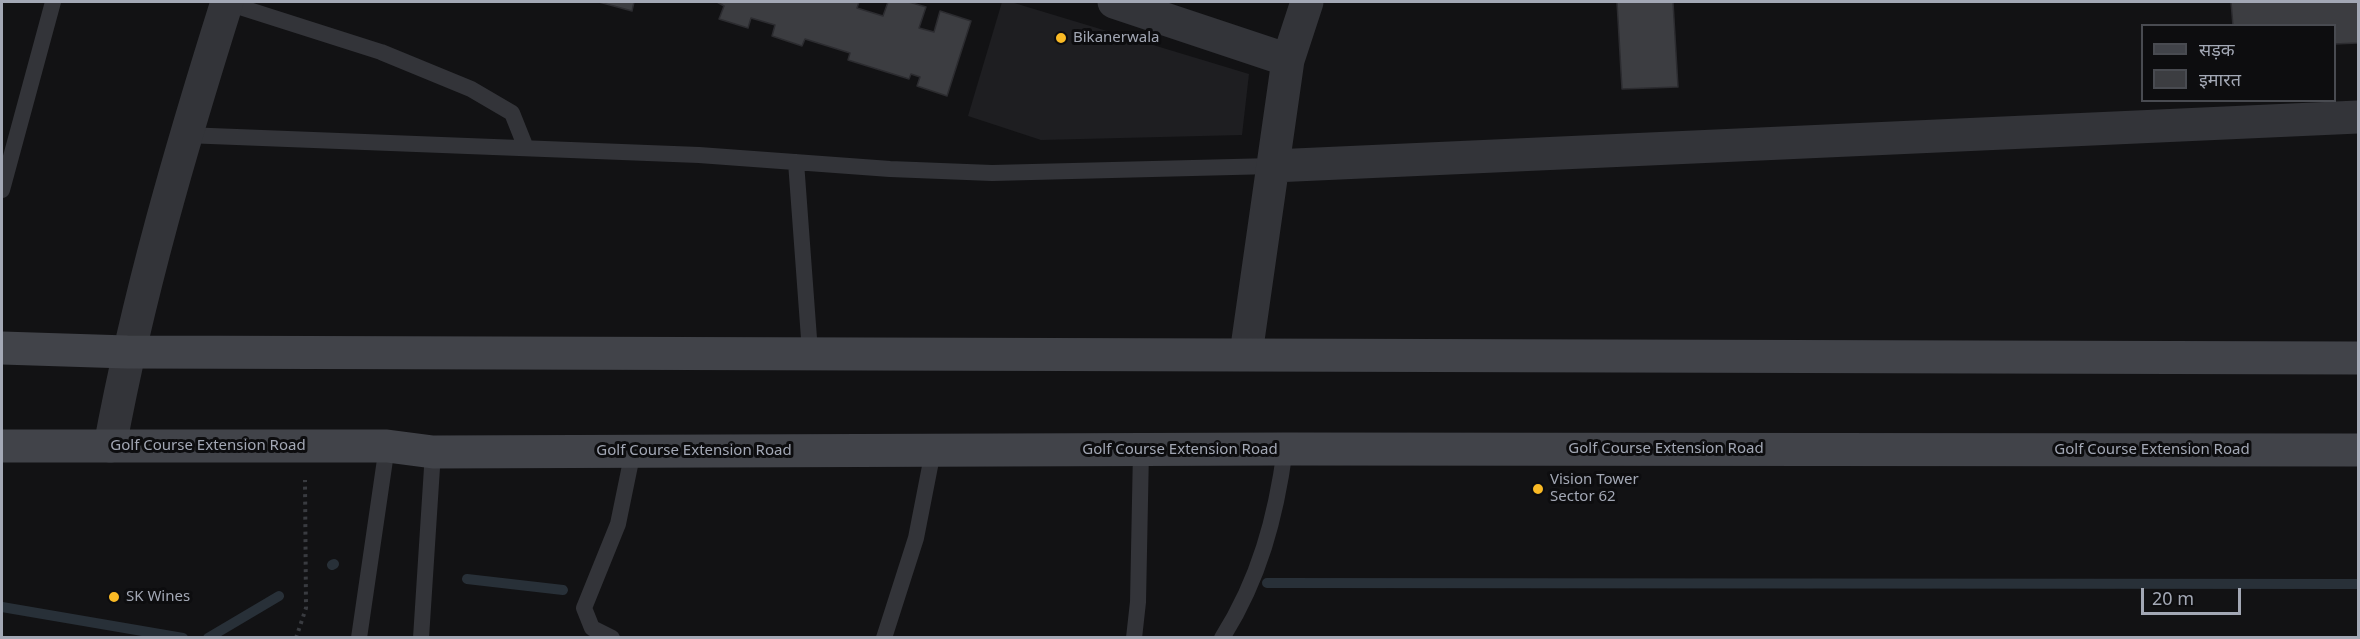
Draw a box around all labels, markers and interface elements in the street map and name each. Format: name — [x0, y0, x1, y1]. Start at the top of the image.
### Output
legend — [2141, 24, 2336, 102]
place label: Bikanerwala — [1073, 29, 1159, 47]
marker: Bikanerwala — [1054, 31, 1068, 45]
text: सड़क — [2199, 37, 2235, 61]
text: इमारत — [2199, 67, 2241, 91]
street label: Golf Course Extension Road — [110, 437, 306, 455]
street label: Golf Course Extension Road — [1568, 440, 1764, 458]
street label: Golf Course Extension Road — [1082, 441, 1278, 459]
street label: Golf Course Extension Road — [2054, 441, 2250, 459]
street label: Golf Course Extension Road — [596, 442, 792, 460]
place label: Vision Tower Sector 62 — [1550, 471, 1639, 506]
marker: Vision Tower Sector 62 — [1531, 482, 1545, 496]
scale bar — [2144, 576, 2244, 614]
text: 20 m — [2152, 586, 2194, 610]
place label: SK Wines — [126, 588, 190, 606]
marker: SK Wines — [107, 590, 121, 604]

